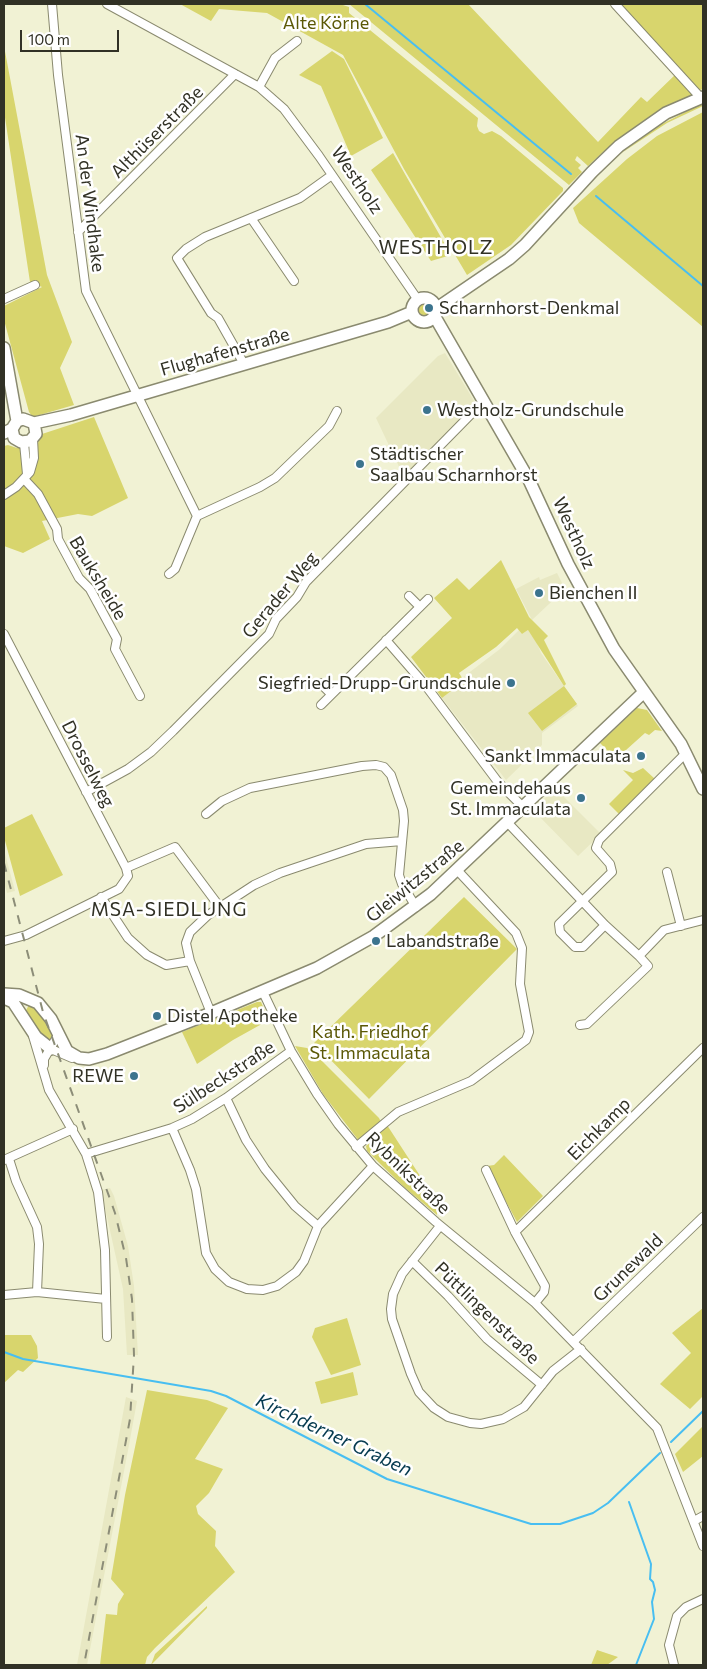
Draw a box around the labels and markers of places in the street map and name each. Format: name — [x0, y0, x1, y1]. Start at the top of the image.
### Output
place label: Scharnhorst-Denkmal — [439, 297, 619, 319]
marker: Scharnhorst-Denkmal — [423, 302, 435, 314]
place label: Westholz-Grundschule — [437, 399, 624, 421]
marker: Westholz-Grundschule — [421, 404, 433, 416]
place label: Städtischer Saalbau Scharnhorst — [370, 443, 538, 486]
marker: Städtischer Saalbau Scharnhorst — [354, 458, 366, 470]
place label: Bienchen II — [549, 582, 638, 604]
marker: Bienchen II — [533, 587, 545, 599]
place label: Siegfried-Drupp-Grundschule — [258, 672, 501, 694]
marker: Siegfried-Drupp-Grundschule — [505, 677, 517, 689]
place label: Sankt Immaculata — [485, 745, 631, 767]
marker: Sankt Immaculata — [635, 750, 647, 762]
place label: Gemeindehaus St. Immaculata — [450, 777, 571, 820]
marker: Gemeindehaus St. Immaculata — [575, 792, 587, 804]
place label: Labandstraße — [386, 930, 499, 952]
marker: Labandstraße — [370, 935, 382, 947]
place label: Distel Apotheke — [167, 1005, 298, 1027]
marker: Distel Apotheke — [151, 1010, 163, 1022]
place label: REWE — [72, 1065, 124, 1087]
marker: REWE — [128, 1070, 140, 1082]

